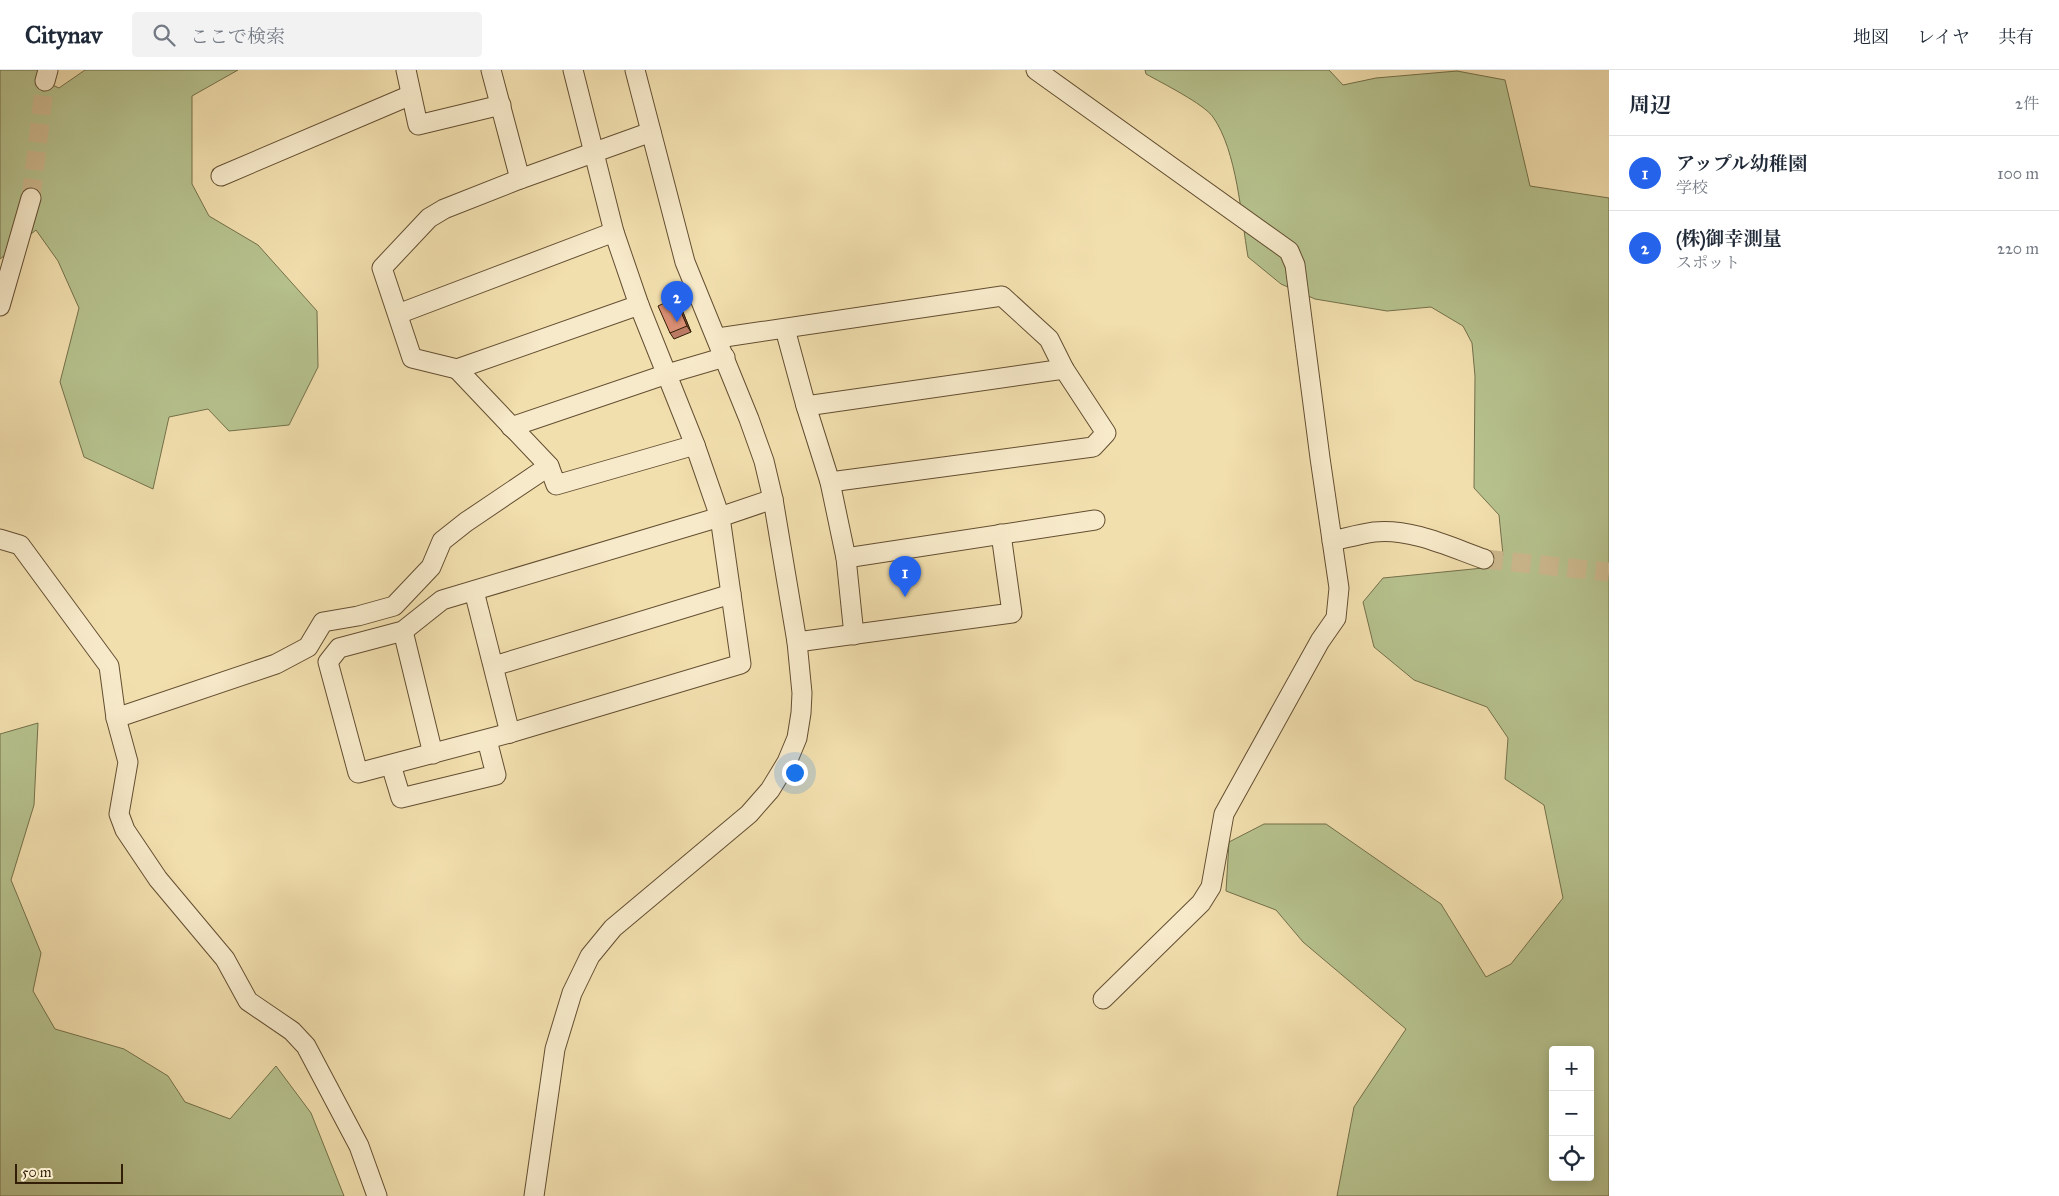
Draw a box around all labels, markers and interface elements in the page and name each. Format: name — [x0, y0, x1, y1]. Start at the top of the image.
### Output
search box — [132, 12, 482, 57]
text: Citynav — [25, 20, 102, 50]
icon: search — [150, 21, 178, 49]
text: ここで検索 — [190, 25, 285, 48]
text: 地図 — [1853, 26, 1889, 48]
text: レイヤ — [1917, 26, 1970, 48]
text: 共有 — [1998, 26, 2034, 48]
text: 周辺 — [1629, 92, 1671, 118]
text: 2件 — [2015, 94, 2039, 113]
text: アップル幼稚園 — [1676, 152, 1807, 175]
text: 1 — [1642, 164, 1648, 183]
text: 100 m — [1997, 164, 2039, 183]
text: 学校 — [1676, 178, 1708, 197]
text: (株)御幸測量 — [1676, 227, 1782, 250]
text: 2 — [1641, 239, 1649, 258]
text: 220 m — [1997, 239, 2039, 258]
text: スポット — [1676, 253, 1740, 272]
pin: 2 — [661, 281, 693, 322]
pin: 1 — [889, 556, 921, 597]
your location — [782, 760, 808, 786]
map controls — [1549, 1046, 1594, 1181]
button: + — [1549, 1046, 1594, 1091]
button: − — [1549, 1091, 1594, 1136]
button: locate — [1549, 1136, 1594, 1181]
scale bar — [15, 1161, 122, 1184]
text: 50 m — [22, 1164, 51, 1181]

